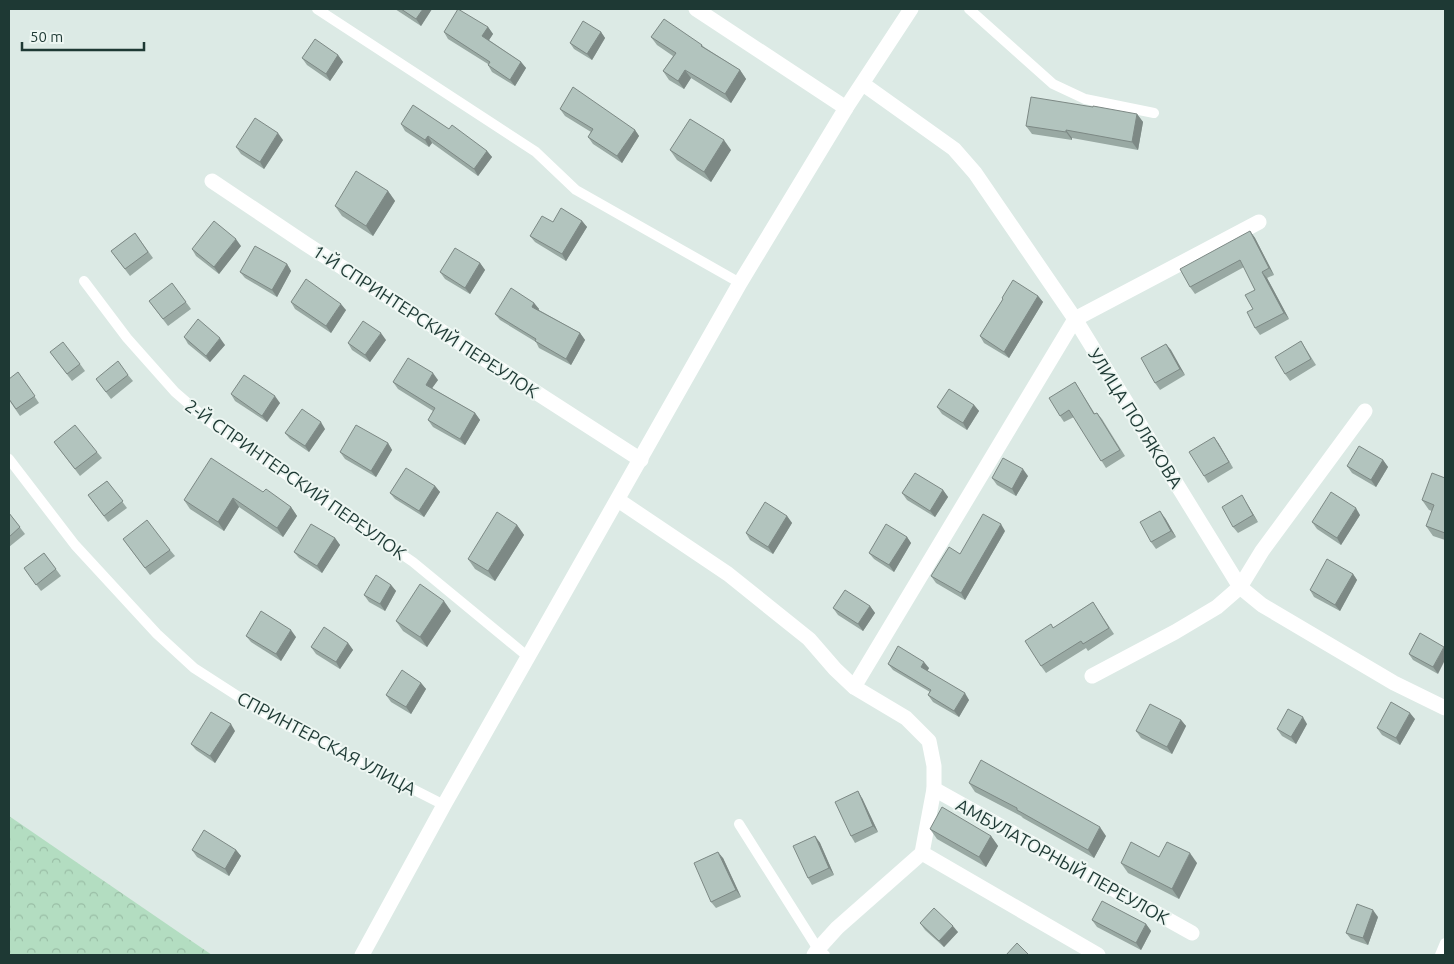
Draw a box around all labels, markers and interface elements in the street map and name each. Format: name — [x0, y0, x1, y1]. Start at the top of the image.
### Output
scale bar — [22, 20, 145, 52]
text: 50 m — [30, 28, 63, 45]
street label: 1-Й СПРИНТЕРСКИЙ ПЕРЕУЛОК — [309, 240, 543, 402]
street label: УЛИЦА ПОЛЯКОВА — [1085, 344, 1187, 492]
street label: 2-Й СПРИНТЕРСКИЙ ПЕРЕУЛОК — [182, 395, 410, 563]
street label: СПРИНТЕРСКАЯ УЛИЦА — [234, 687, 420, 799]
street label: АМБУЛАТОРНЫЙ ПЕРЕУЛОК — [953, 794, 1173, 928]

